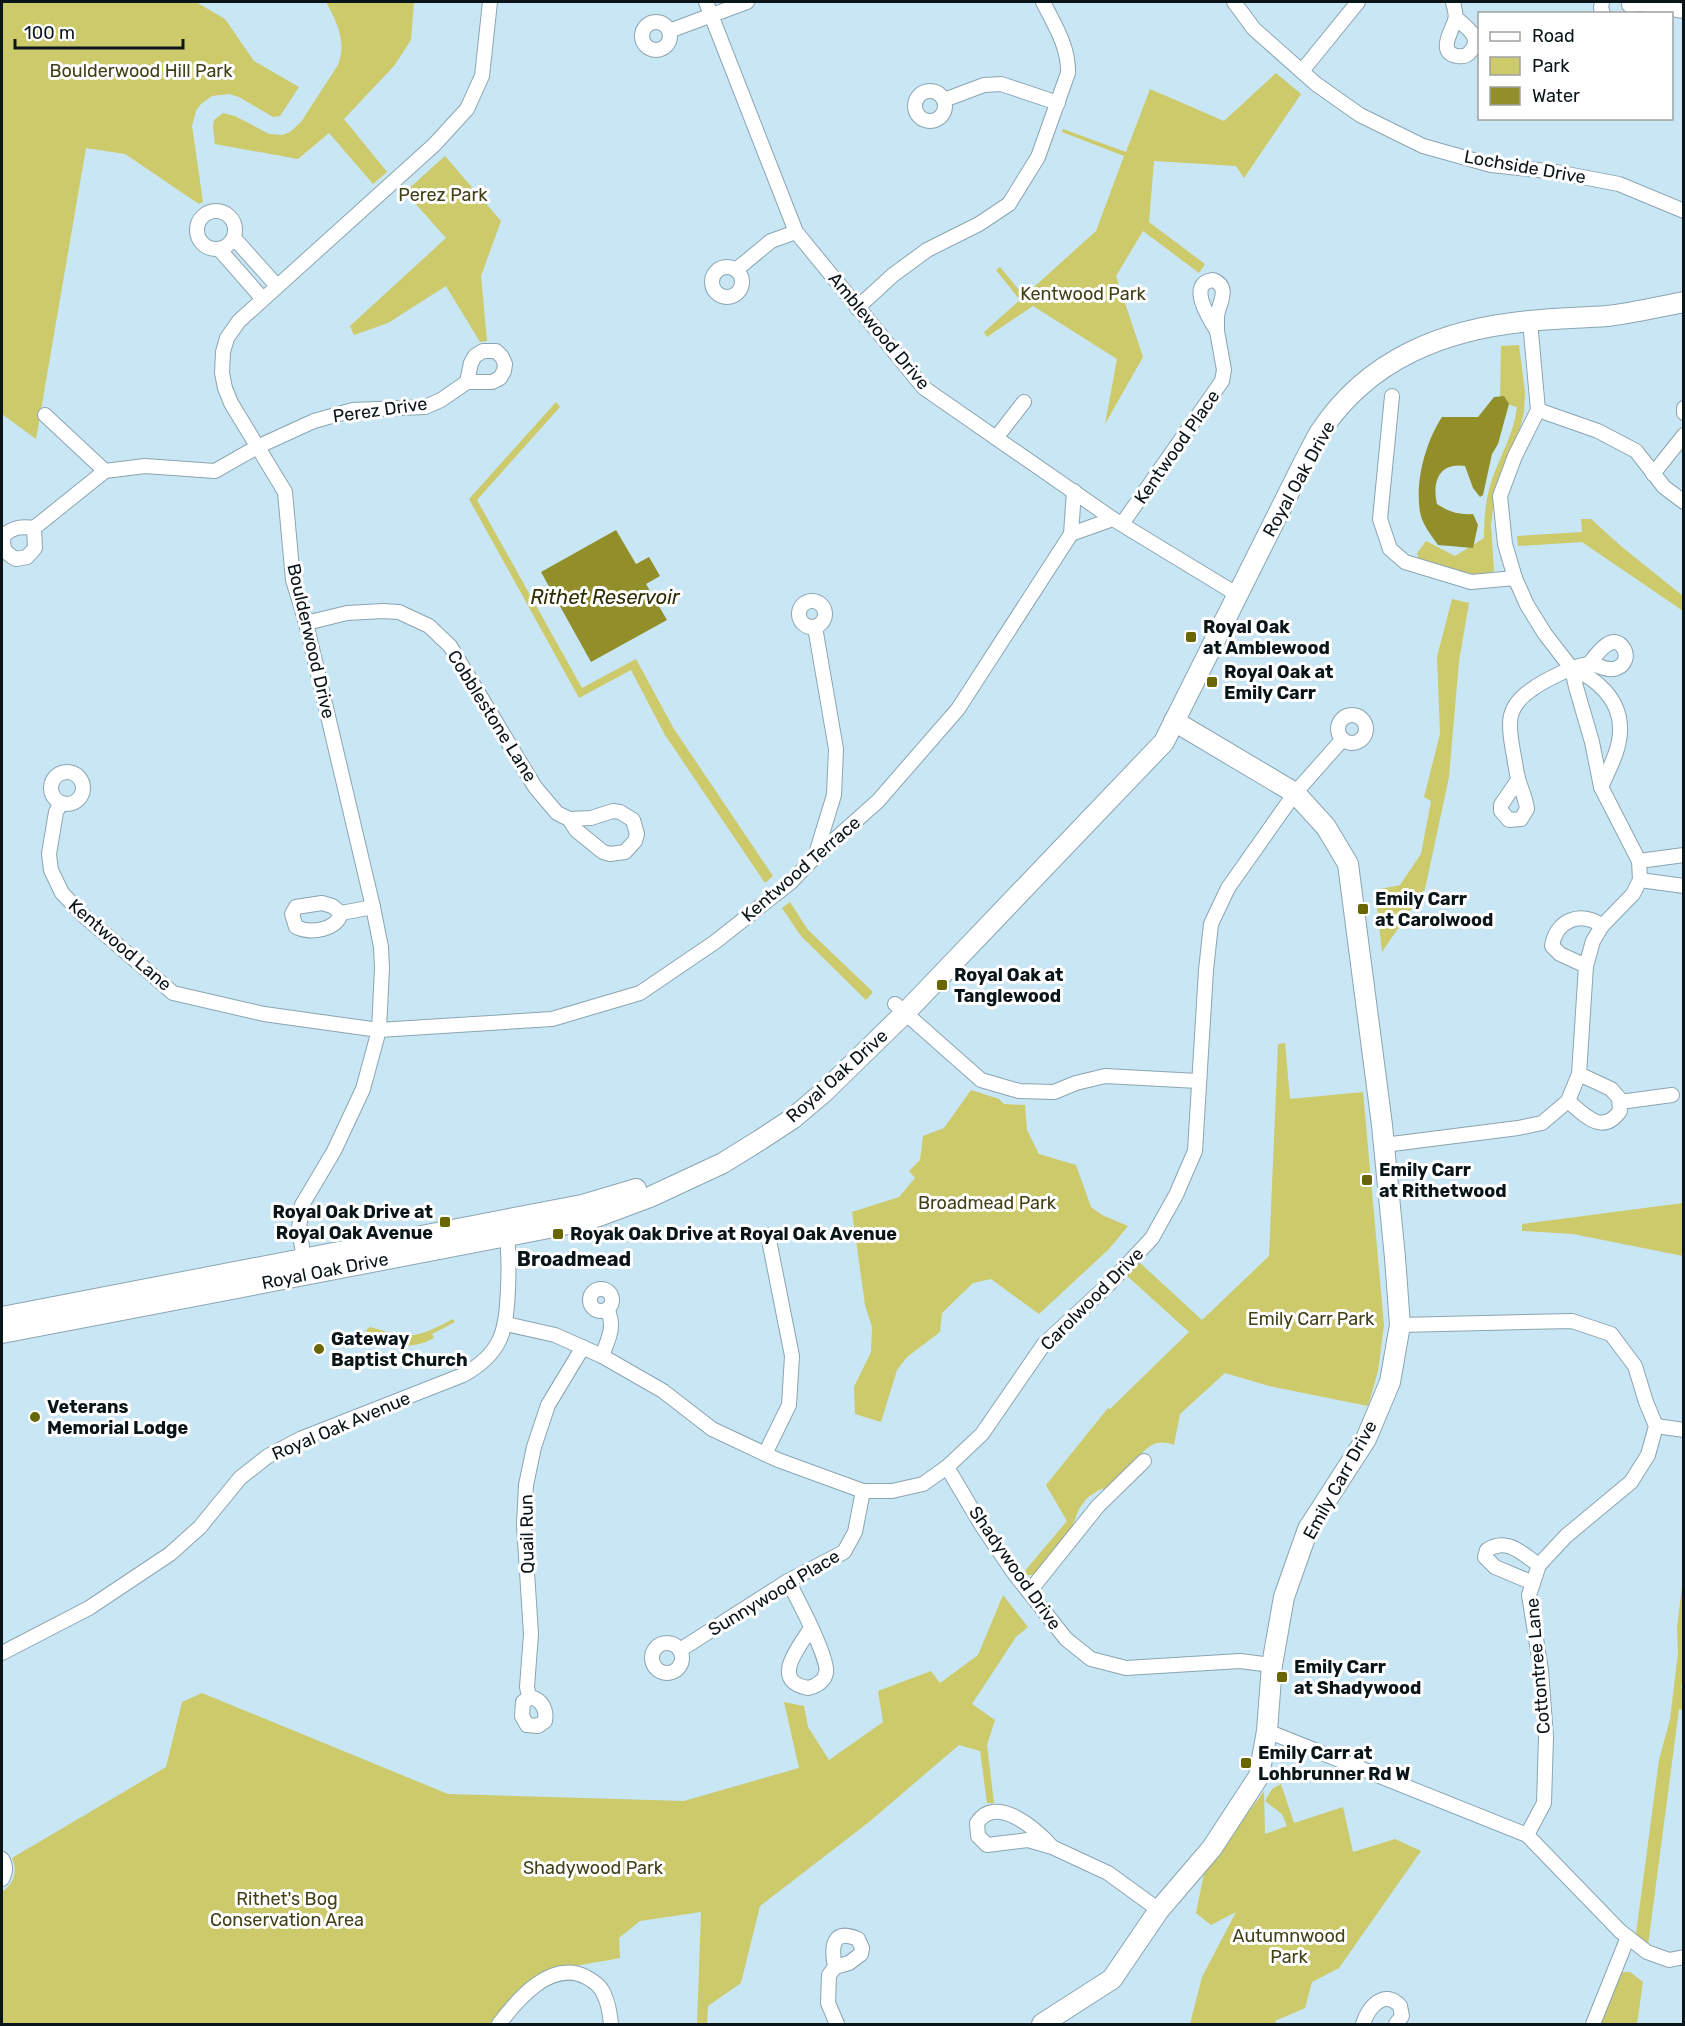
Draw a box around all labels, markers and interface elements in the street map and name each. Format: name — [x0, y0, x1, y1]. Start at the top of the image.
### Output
scale bar — [15, 12, 183, 50]
legend — [1478, 12, 1673, 120]
text: 100 m — [24, 22, 75, 44]
text: Road — [1532, 25, 1575, 47]
text: Park — [1532, 55, 1570, 77]
park label: Boulderwood Hill Park — [50, 60, 233, 82]
text: Water — [1532, 85, 1580, 107]
street label: Lochside Drive — [1462, 145, 1588, 189]
park label: Perez Park — [398, 184, 488, 206]
street label: Amblewood Drive — [824, 268, 934, 394]
park label: Kentwood Park — [1020, 283, 1147, 305]
street label: Kentwood Place — [1130, 386, 1224, 508]
street label: Perez Drive — [331, 392, 429, 428]
street label: Royal Oak Drive — [1258, 417, 1340, 541]
street label: Boulderwood Drive — [282, 561, 340, 721]
water label: Rithet Reservoir — [530, 585, 681, 609]
place label: Royal Oak at Amblewood — [1203, 616, 1330, 659]
marker: Royal Oak at Amblewood — [1184, 630, 1198, 644]
street label: Cobblestone Lane — [443, 646, 541, 786]
place label: Royal Oak at Emily Carr — [1224, 661, 1334, 704]
marker: Royal Oak at Emily Carr — [1205, 675, 1219, 689]
street label: Kentwood Terrace — [737, 812, 865, 926]
place label: Emily Carr at Carolwood — [1375, 888, 1493, 931]
street label: Kentwood Lane — [64, 894, 176, 996]
marker: Emily Carr at Carolwood — [1356, 902, 1370, 916]
place label: Royal Oak at Tanglewood — [954, 964, 1064, 1007]
marker: Royal Oak at Tanglewood — [935, 978, 949, 992]
street label: Royal Oak Drive — [782, 1025, 892, 1127]
place label: Emily Carr at Rithetwood — [1379, 1159, 1507, 1202]
marker: Emily Carr at Rithetwood — [1360, 1173, 1374, 1187]
park label: Broadmead Park — [918, 1192, 1057, 1214]
place label: Royal Oak Drive at Royal Oak Avenue — [272, 1201, 433, 1244]
marker: Royal Oak Drive at Royal Oak Avenue — [438, 1215, 452, 1229]
place label: Royak Oak Drive at Royal Oak Avenue — [570, 1223, 897, 1245]
marker: Royak Oak Drive at Royal Oak Avenue — [551, 1227, 565, 1241]
street label: Carolwood Drive — [1036, 1243, 1148, 1355]
district label: Broadmead — [517, 1247, 631, 1271]
street label: Royal Oak Drive — [260, 1248, 390, 1294]
park label: Emily Carr Park — [1248, 1308, 1375, 1330]
place label: Gateway Baptist Church — [331, 1328, 468, 1371]
marker: Gateway Baptist Church — [312, 1342, 326, 1356]
street label: Royal Oak Avenue — [269, 1387, 413, 1465]
place label: Veterans Memorial Lodge — [47, 1396, 188, 1439]
marker: Veterans Memorial Lodge — [28, 1410, 42, 1424]
street label: Emily Carr Drive — [1298, 1417, 1382, 1543]
street label: Quail Run — [515, 1494, 539, 1574]
street label: Shadywood Drive — [964, 1502, 1066, 1634]
street label: Sunnywood Place — [704, 1545, 844, 1641]
street label: Cottontree Lane — [1521, 1597, 1555, 1735]
place label: Emily Carr at Shadywood — [1294, 1656, 1421, 1699]
marker: Emily Carr at Shadywood — [1275, 1670, 1289, 1684]
place label: Emily Carr at Lohbrunner Rd W — [1258, 1742, 1410, 1785]
marker: Emily Carr at Lohbrunner Rd W — [1239, 1756, 1253, 1770]
park label: Shadywood Park — [523, 1857, 664, 1879]
park label: Rithet's Bog Conservation Area — [210, 1888, 364, 1931]
park label: Autumnwood Park — [1233, 1925, 1346, 1968]

